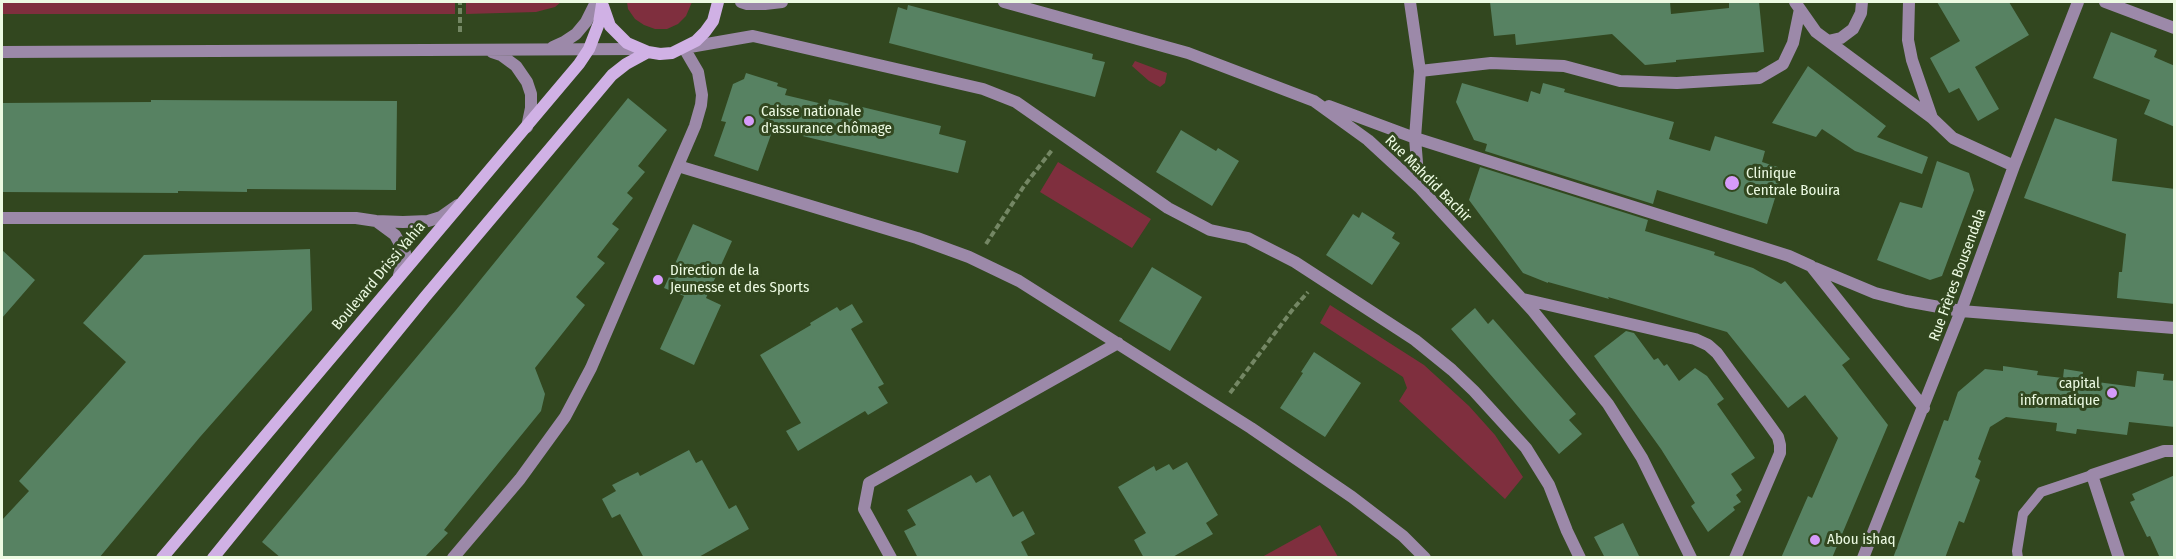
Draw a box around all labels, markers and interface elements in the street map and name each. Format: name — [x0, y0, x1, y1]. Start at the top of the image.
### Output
place label: Caisse nationale d'assurance chômage — [761, 103, 892, 138]
marker: Caisse nationale d'assurance chômage — [742, 114, 756, 128]
street label: Rue Mahdid Bachir — [1381, 132, 1475, 226]
place label: Clinique Centrale Bouira — [1746, 165, 1840, 200]
marker: Clinique Centrale Bouira — [1723, 174, 1741, 192]
street label: Rue Frères Bousendala — [1926, 206, 1990, 344]
street label: Boulevard Drissi Yahia — [328, 218, 430, 334]
place label: Direction de la Jeunesse et des Sports — [670, 262, 809, 297]
marker: Direction de la Jeunesse et des Sports — [651, 273, 665, 287]
place label: capital informatique — [2020, 375, 2100, 410]
marker: capital informatique — [2105, 386, 2119, 400]
place label: Abou ishaq — [1827, 531, 1896, 549]
marker: Abou ishaq — [1808, 533, 1822, 547]

